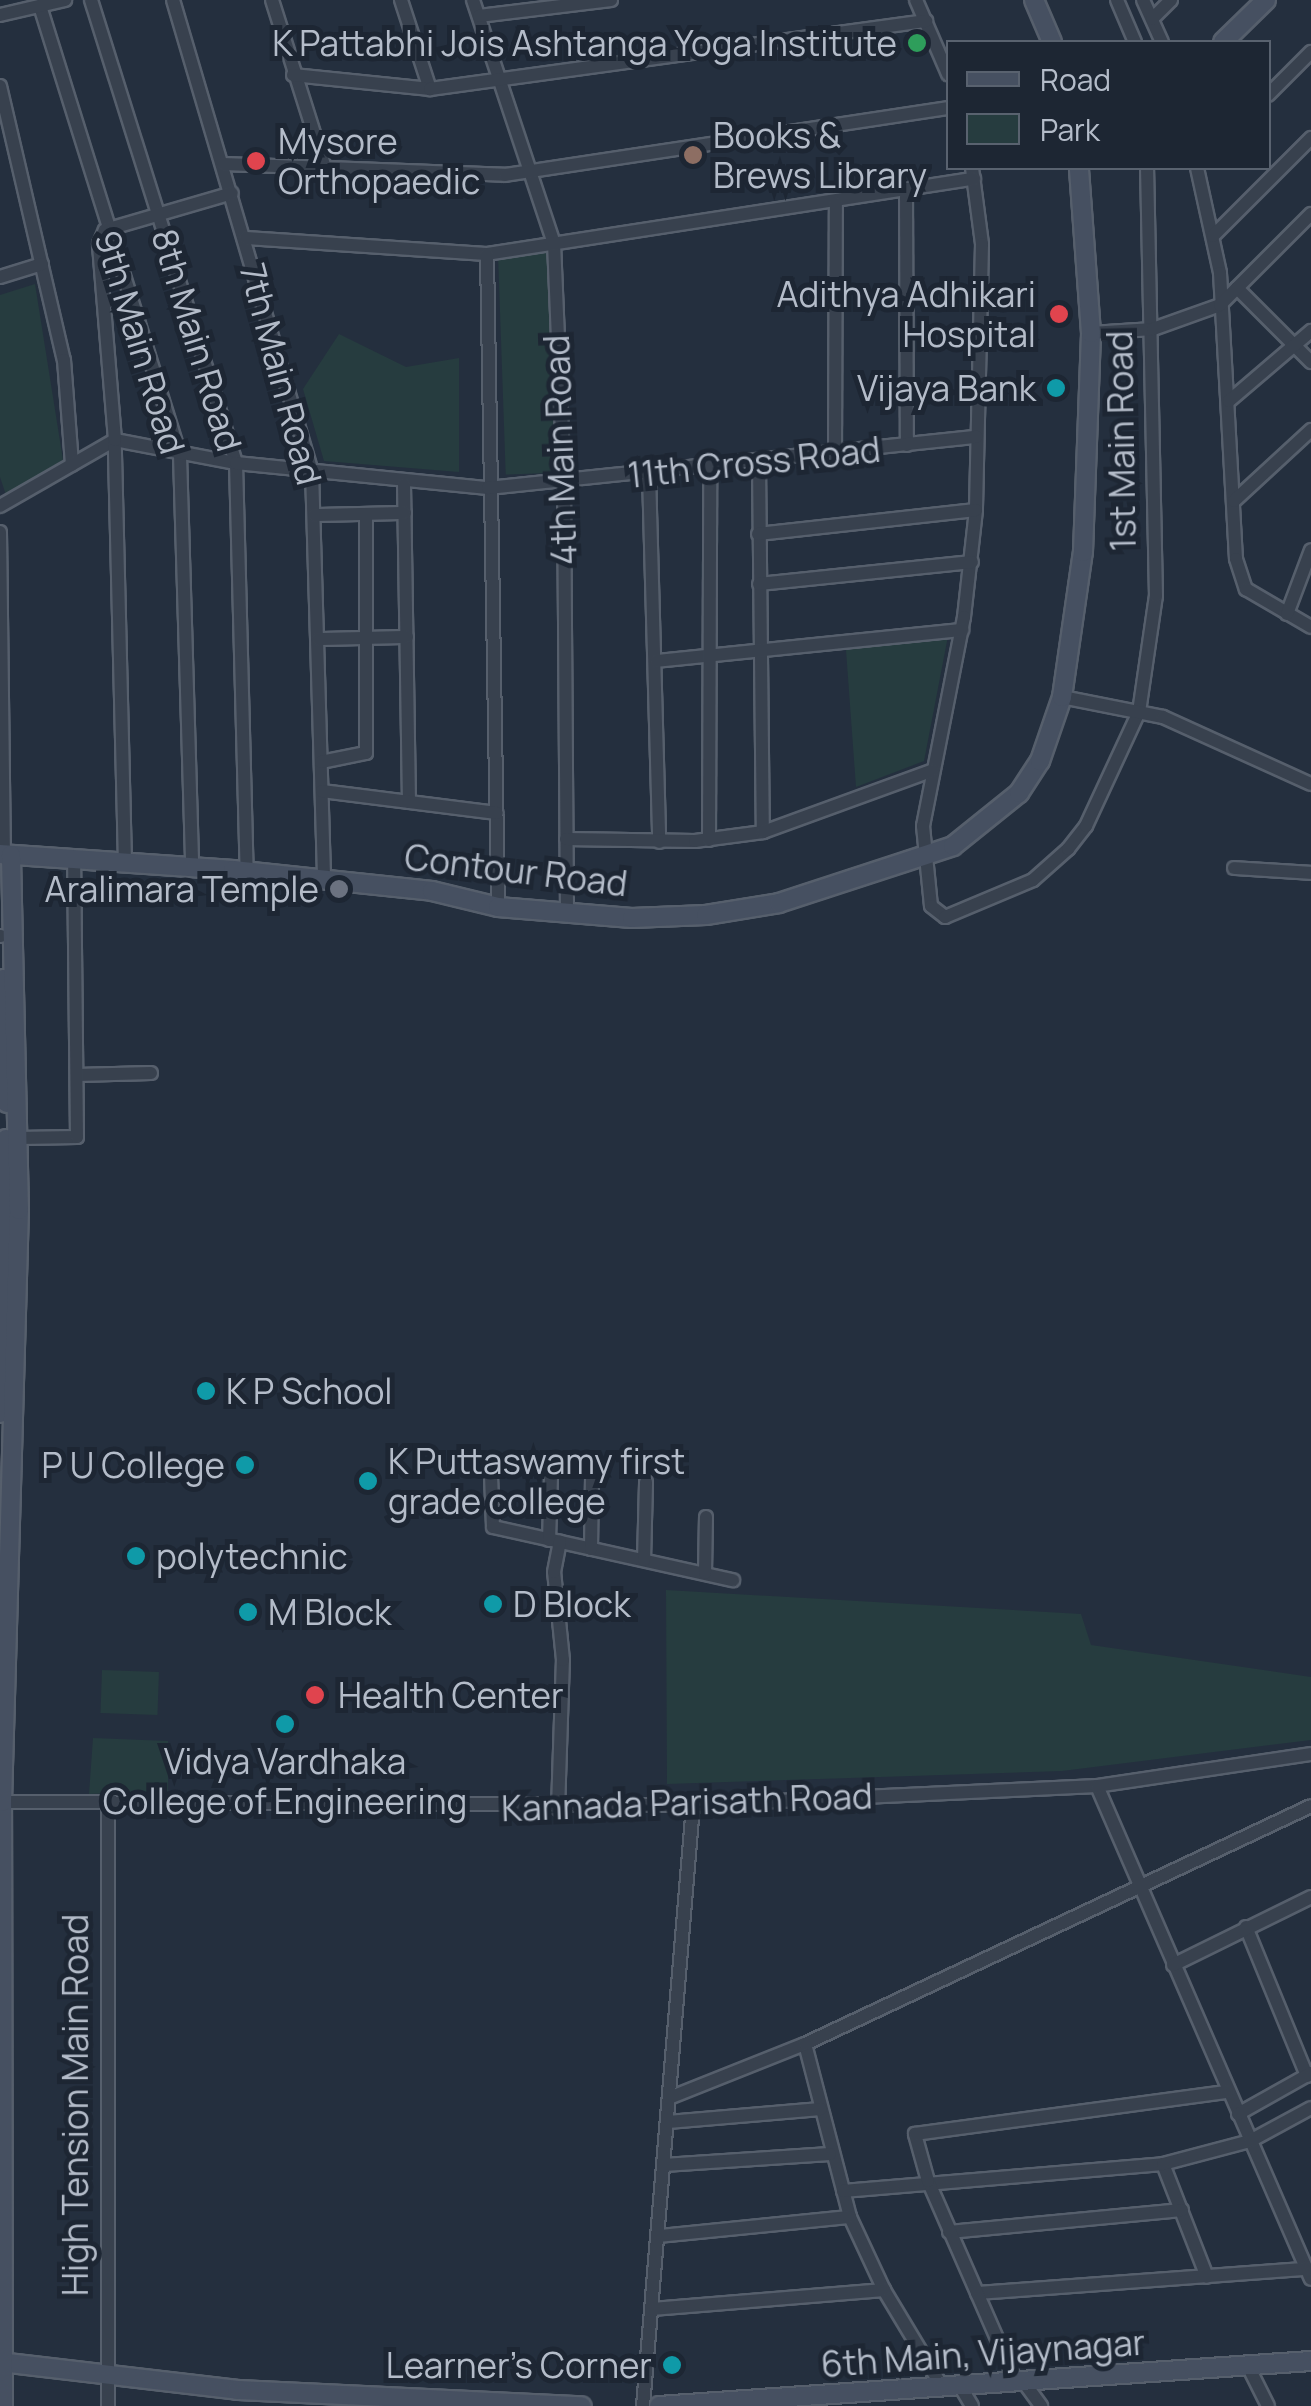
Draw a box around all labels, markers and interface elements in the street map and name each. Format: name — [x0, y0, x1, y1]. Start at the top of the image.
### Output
place label: K Pattabhi Jois Ashtanga Yoga Institute — [272, 22, 897, 64]
marker: K Pattabhi Jois Ashtanga Yoga Institute — [906, 32, 928, 54]
legend — [946, 40, 1271, 170]
text: Road — [1040, 59, 1111, 100]
text: Park — [1040, 109, 1100, 150]
place label: Books & Brews Library — [713, 114, 927, 196]
place label: Mysore Orthopaedic — [278, 120, 480, 202]
marker: Books & Brews Library — [682, 144, 704, 166]
marker: Mysore Orthopaedic — [243, 148, 269, 174]
street label: 8th Main Road — [143, 224, 251, 456]
street label: 9th Main Road — [86, 225, 194, 459]
street label: 7th Main Road — [231, 259, 331, 489]
place label: Adithya Adhikari Hospital — [776, 273, 1036, 355]
marker: Adithya Adhikari Hospital — [1046, 301, 1072, 327]
street label: 1st Main Road — [1098, 330, 1144, 552]
street label: 4th Main Road — [535, 334, 585, 566]
place label: Vijaya Bank — [857, 367, 1036, 409]
marker: Vijaya Bank — [1045, 377, 1067, 399]
street label: 11th Cross Road — [626, 428, 882, 496]
street label: Contour Road — [402, 836, 630, 904]
place label: Aralimara Temple — [45, 868, 319, 910]
marker: Aralimara Temple — [328, 878, 350, 900]
place label: K P School — [226, 1370, 393, 1412]
marker: K P School — [195, 1380, 217, 1402]
place label: K Puttaswamy first grade college — [388, 1440, 686, 1522]
place label: P U College — [42, 1444, 225, 1486]
marker: P U College — [234, 1454, 256, 1476]
marker: K Puttaswamy first grade college — [357, 1470, 379, 1492]
place label: polytechnic — [156, 1535, 348, 1577]
marker: polytechnic — [125, 1545, 147, 1567]
place label: D Block — [513, 1583, 631, 1625]
place label: M Block — [268, 1591, 391, 1633]
marker: D Block — [482, 1593, 504, 1615]
marker: M Block — [237, 1601, 259, 1623]
place label: Health Center — [338, 1674, 564, 1716]
marker: Health Center — [302, 1682, 328, 1708]
marker: Vidya Vardhaka College of Engineering — [274, 1713, 296, 1735]
place label: Vidya Vardhaka College of Engineering — [103, 1740, 467, 1822]
street label: Kannada Parisath Road — [501, 1775, 873, 1829]
street label: High Tension Main Road — [54, 1914, 96, 2296]
street label: 6th Main, Vijaynagar — [819, 2321, 1147, 2385]
place label: Learner's Corner — [386, 2344, 652, 2386]
marker: Learner's Corner — [661, 2354, 683, 2376]

